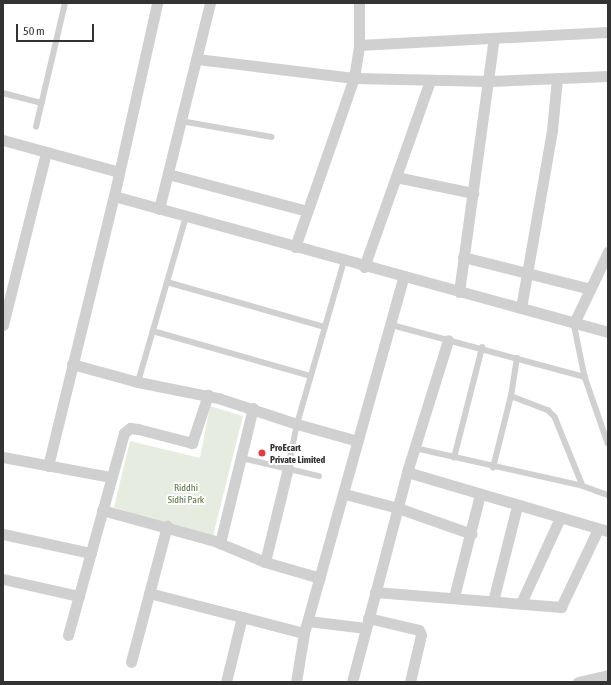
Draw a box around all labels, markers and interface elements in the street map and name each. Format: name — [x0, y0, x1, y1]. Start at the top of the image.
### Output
scale bar — [18, 16, 96, 42]
text: 50 m — [23, 24, 45, 38]
place label: ProEcart Private Limited — [270, 441, 325, 464]
marker: ProEcart Private Limited — [257, 448, 267, 458]
park label: Riddhi Sidhi Park — [168, 481, 204, 504]

